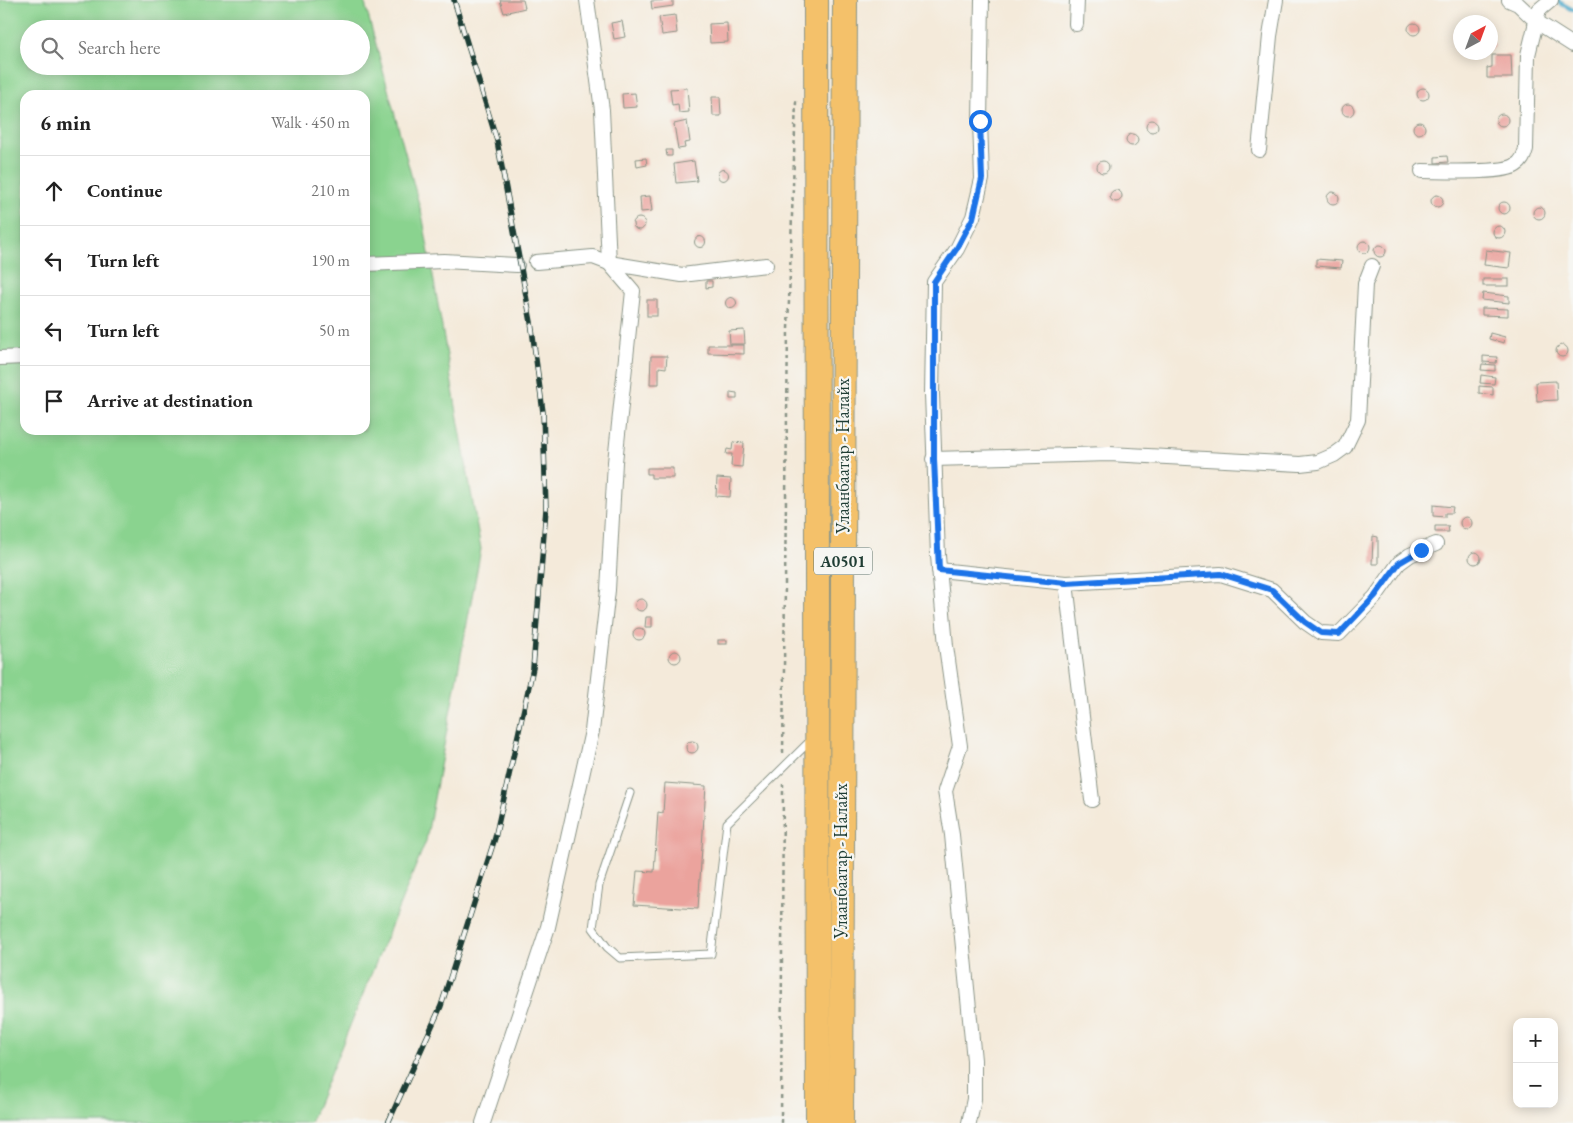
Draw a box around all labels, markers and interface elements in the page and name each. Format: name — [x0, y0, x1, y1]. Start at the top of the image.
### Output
north arrow — [1453, 15, 1498, 60]
search box — [20, 20, 370, 75]
icon: search — [38, 34, 66, 62]
text: Search here — [78, 35, 160, 60]
text: 6 min — [40, 109, 91, 136]
route start — [969, 110, 992, 133]
text: Walk · 450 m — [271, 112, 350, 133]
icon: ahead — [40, 177, 68, 205]
text: Continue — [87, 178, 162, 203]
text: 210 m — [311, 180, 350, 201]
icon: left — [40, 247, 68, 275]
text: Turn left — [87, 248, 159, 273]
text: 190 m — [311, 250, 350, 271]
icon: left — [40, 317, 68, 345]
text: Turn left — [87, 318, 159, 343]
text: 50 m — [319, 320, 350, 341]
street label: Улаанбаатар - Налайх — [831, 378, 854, 535]
icon: arrive — [40, 387, 68, 415]
text: Arrive at destination — [87, 388, 253, 413]
route end — [1410, 539, 1433, 562]
road number: A0501 — [814, 548, 872, 574]
street label: Улаанбаатар - Налайх — [829, 783, 852, 940]
map controls — [1513, 1018, 1558, 1108]
button: + — [1513, 1018, 1558, 1063]
button: − — [1513, 1063, 1558, 1108]

